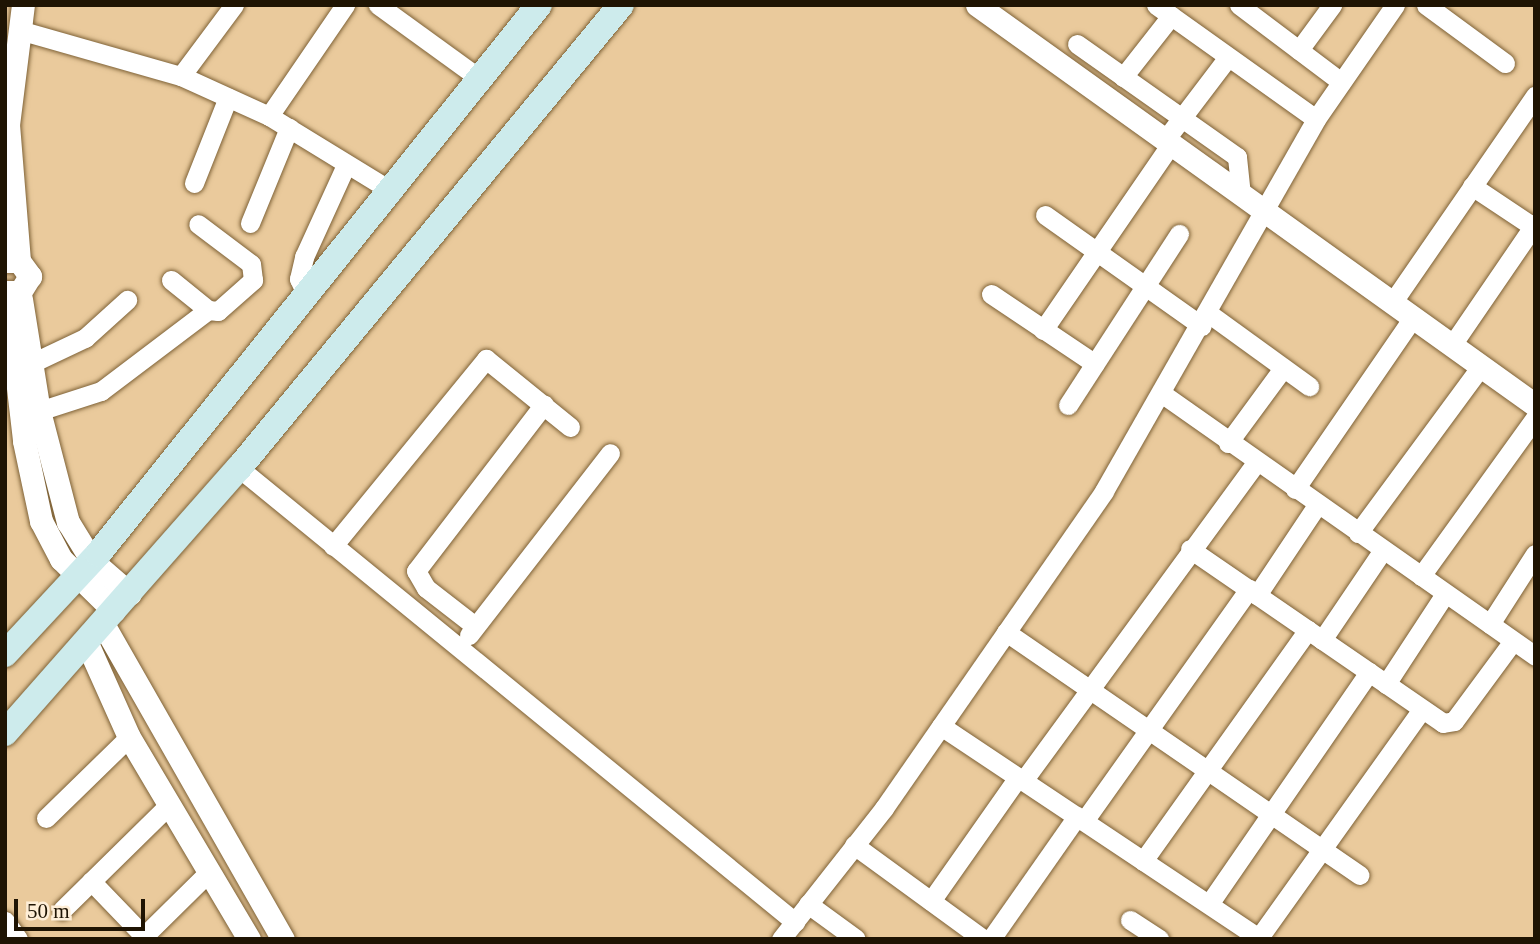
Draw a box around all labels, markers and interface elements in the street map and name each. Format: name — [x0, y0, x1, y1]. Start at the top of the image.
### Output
scale bar — [18, 884, 149, 928]
text: 50 m — [27, 899, 70, 923]

